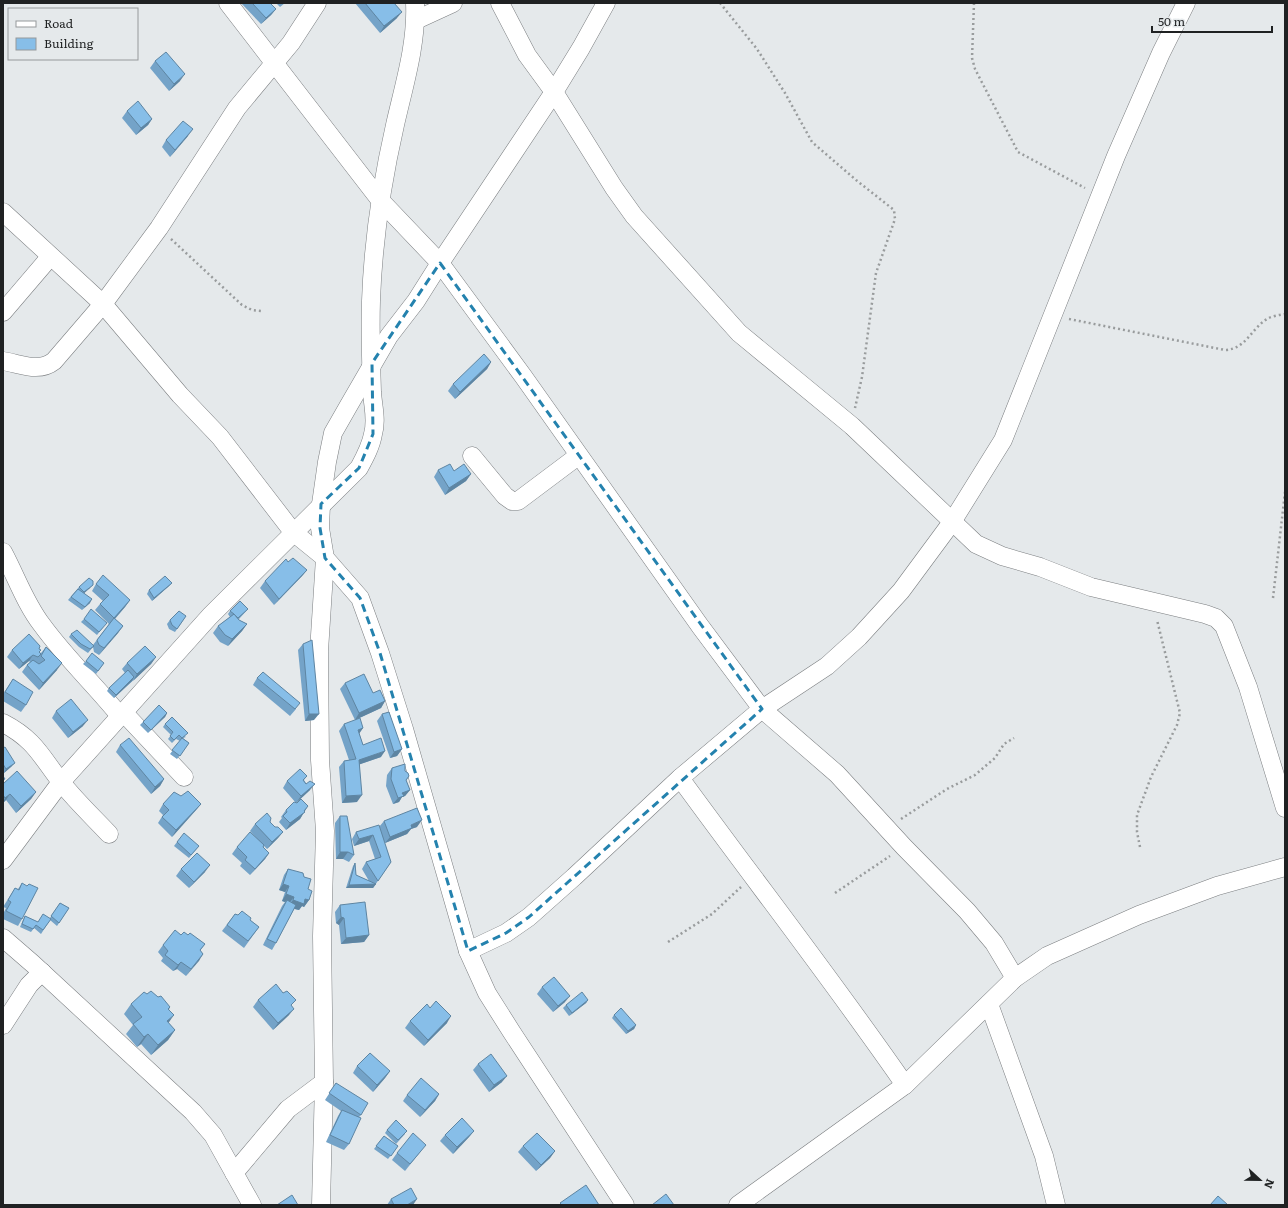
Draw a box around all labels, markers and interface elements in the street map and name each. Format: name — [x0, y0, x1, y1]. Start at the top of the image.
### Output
legend — [8, 8, 138, 60]
scale bar — [1152, 8, 1272, 34]
text: 50 m — [1158, 12, 1185, 30]
text: Road — [44, 14, 74, 32]
text: Building — [44, 34, 94, 52]
north arrow — [1240, 1160, 1280, 1200]
text: N — [1261, 1177, 1279, 1191]

